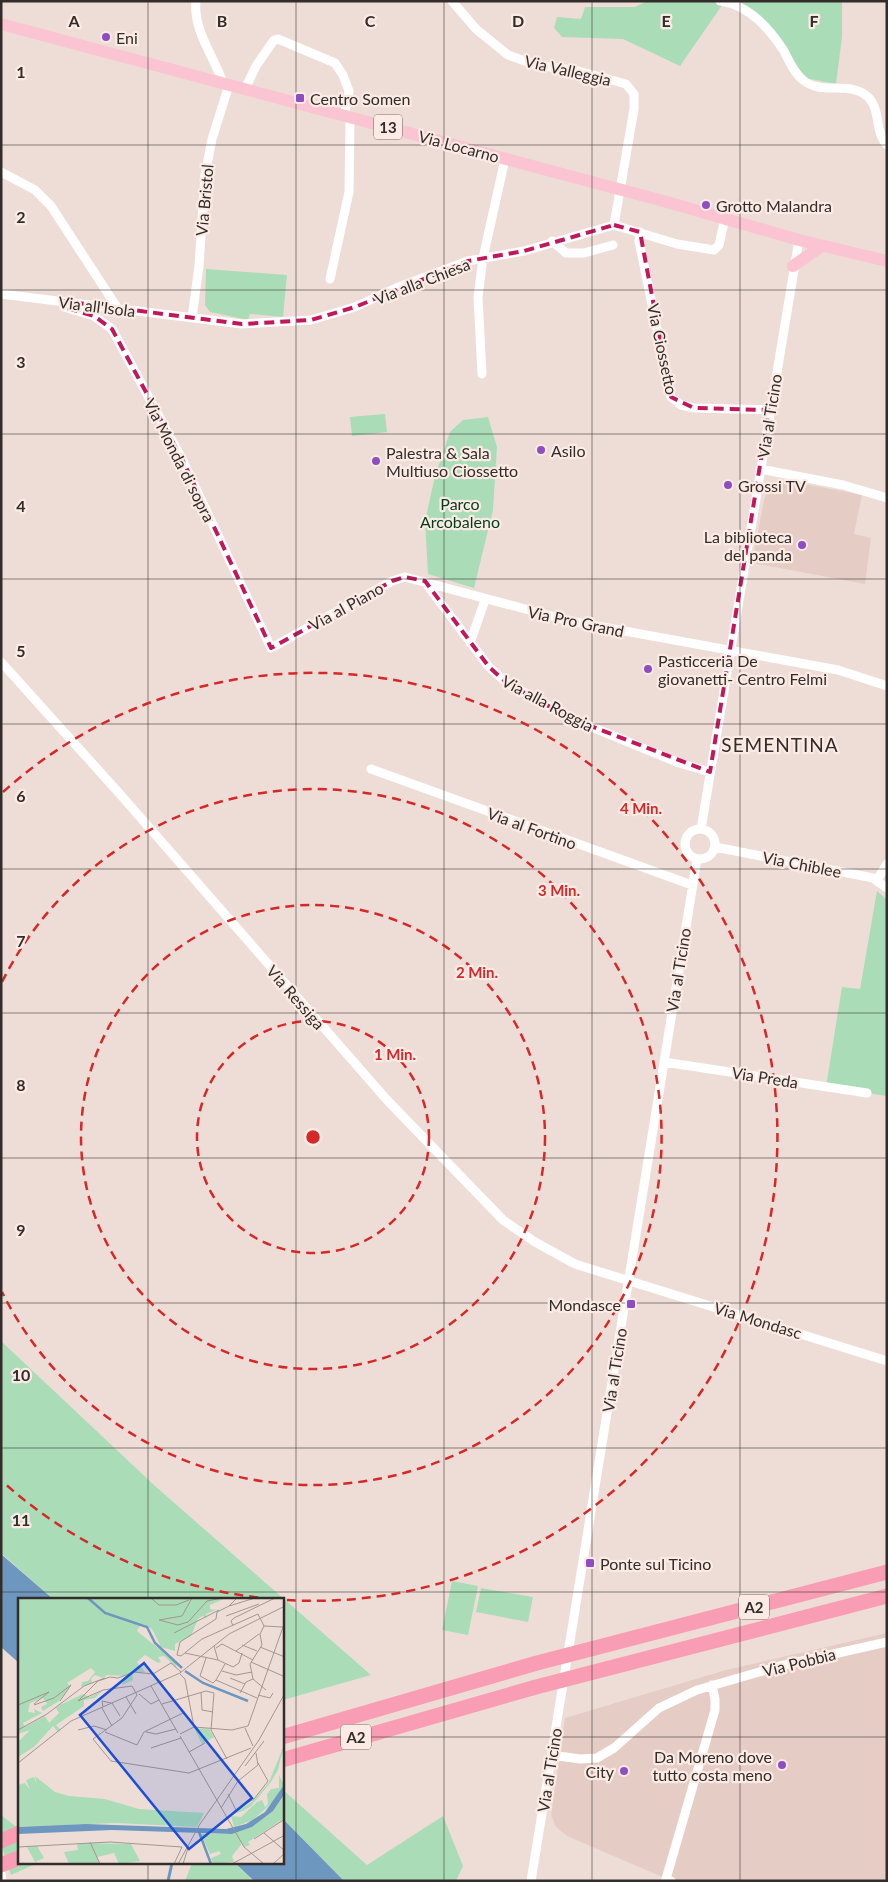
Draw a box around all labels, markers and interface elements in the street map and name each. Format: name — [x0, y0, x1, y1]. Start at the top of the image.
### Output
text: A — [67, 11, 80, 30]
text: B — [217, 11, 227, 30]
text: C — [365, 11, 376, 30]
text: D — [512, 11, 524, 30]
text: E — [661, 11, 671, 30]
text: F — [809, 11, 819, 30]
place label: Eni — [116, 28, 138, 47]
marker: Eni — [100, 31, 112, 43]
street label: Via Valleggia — [523, 51, 613, 89]
text: 1 — [16, 62, 26, 81]
place label: Centro Somen — [310, 89, 410, 108]
marker: Centro Somen — [294, 92, 306, 104]
road number: 13 — [374, 114, 402, 140]
street label: Via Locarno — [417, 126, 501, 166]
street label: Via Bristol — [191, 163, 217, 237]
place label: Grotto Malandra — [716, 196, 832, 215]
marker: Grotto Malandra — [700, 199, 712, 211]
text: 2 — [16, 207, 26, 226]
street label: Via alla Chiesa — [371, 254, 473, 308]
street label: Via all'Isola — [57, 292, 137, 320]
street label: Via Ciossetto — [644, 302, 682, 396]
text: 3 — [16, 352, 26, 371]
street label: Via al Ticino — [753, 373, 785, 459]
street label: Via Monda di sopra — [141, 395, 219, 525]
place label: Asilo — [551, 441, 585, 460]
place label: Palestra & Sala Multiuso Ciossetto — [386, 443, 518, 480]
marker: Asilo — [535, 444, 547, 456]
marker: Palestra & Sala Multiuso Ciossetto — [370, 455, 382, 467]
place label: Grossi TV — [738, 476, 806, 495]
marker: Grossi TV — [722, 479, 734, 491]
park label: Parco Arcobaleno — [420, 494, 500, 531]
text: 4 — [16, 496, 26, 515]
place label: La biblioteca del panda — [704, 527, 792, 564]
marker: La biblioteca del panda — [796, 539, 808, 551]
street label: Via al Piano — [306, 578, 386, 634]
street label: Via Pro Grand — [526, 602, 626, 640]
text: 5 — [16, 641, 26, 660]
place label: Pasticceria De giovanetti- Centro Felmi — [658, 651, 827, 688]
marker: Pasticceria De giovanetti- Centro Felmi — [642, 663, 654, 675]
street label: Via alla Roggia — [499, 671, 597, 735]
district label: SEMENTINA — [721, 733, 839, 756]
text: 6 — [16, 786, 26, 805]
text: 4 Min. — [620, 799, 662, 817]
street label: Via al Fortino — [485, 803, 579, 853]
street label: Via Chiblee — [761, 847, 843, 881]
text: 3 Min. — [538, 881, 580, 899]
street label: Via al Ticino — [662, 927, 694, 1013]
text: 7 — [16, 931, 26, 950]
street label: Via Ressiga — [263, 961, 329, 1033]
text: 2 Min. — [456, 963, 498, 981]
text: 1 Min. — [374, 1045, 416, 1063]
street label: Via Preda — [730, 1062, 800, 1092]
text: 8 — [16, 1075, 26, 1094]
centre of rings — [304, 1128, 322, 1146]
text: 9 — [16, 1220, 26, 1239]
place label: Mondasce — [549, 1295, 621, 1314]
marker: Mondasce — [625, 1298, 637, 1310]
street label: Via Mondasc — [712, 1298, 805, 1342]
street label: Via al Ticino — [598, 1327, 630, 1413]
text: 10 — [12, 1365, 30, 1384]
text: 11 — [12, 1510, 30, 1529]
place label: Ponte sul Ticino — [600, 1554, 711, 1573]
marker: Ponte sul Ticino — [584, 1557, 596, 1569]
road number: A2 — [739, 1594, 769, 1620]
inset map — [18, 1598, 284, 1864]
street label: Via Pobbia — [760, 1644, 838, 1680]
road number: A2 — [341, 1724, 371, 1750]
street label: Via al Ticino — [533, 1727, 565, 1813]
place label: Da Moreno dove tutto costa meno — [652, 1747, 772, 1784]
marker: Da Moreno dove tutto costa meno — [776, 1759, 788, 1771]
place label: City — [585, 1762, 615, 1781]
marker: City — [618, 1765, 630, 1777]

